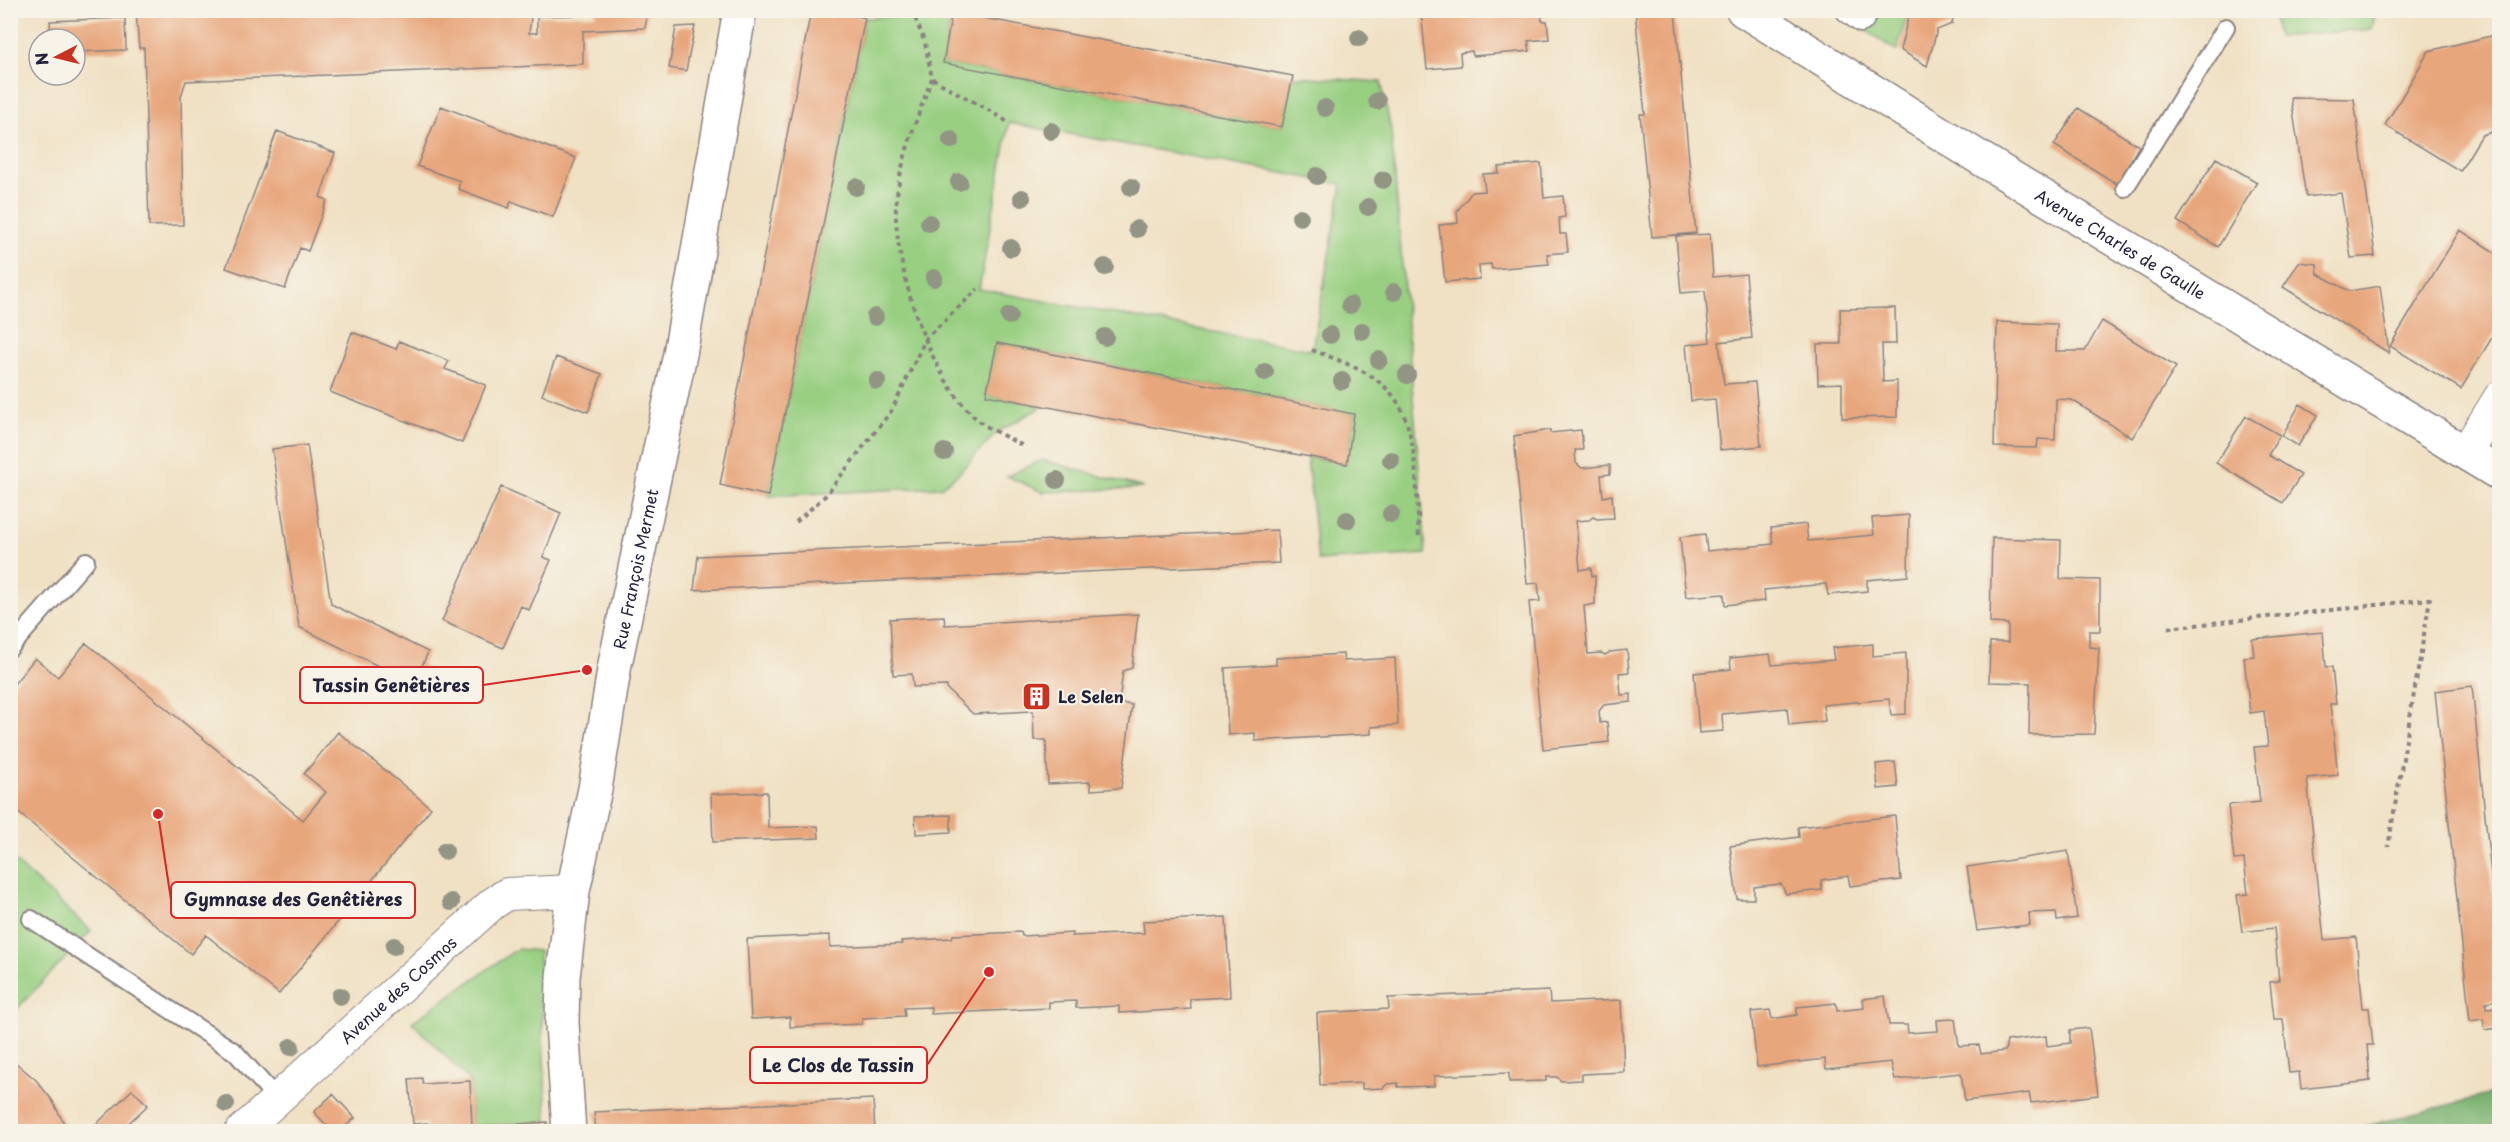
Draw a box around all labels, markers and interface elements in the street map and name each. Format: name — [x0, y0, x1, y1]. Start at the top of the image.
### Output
north arrow — [27, 27, 87, 87]
text: N — [28, 51, 54, 67]
street label: Avenue Charles de Gaulle — [2031, 183, 2210, 305]
street label: Rue François Mermet — [606, 486, 664, 651]
callout: Tassin Genêtières — [300, 667, 483, 703]
text: Tassin Genêtières — [312, 671, 470, 698]
building icon: Le Selen — [1021, 680, 1053, 712]
place label: Le Selen — [1058, 684, 1124, 708]
callout: Gymnase des Genêtières — [171, 882, 415, 918]
text: Gymnase des Genêtières — [184, 885, 403, 912]
street label: Avenue des Cosmos — [334, 930, 461, 1049]
callout: Le Clos de Tassin — [750, 1047, 927, 1083]
text: Le Clos de Tassin — [762, 1051, 914, 1078]

